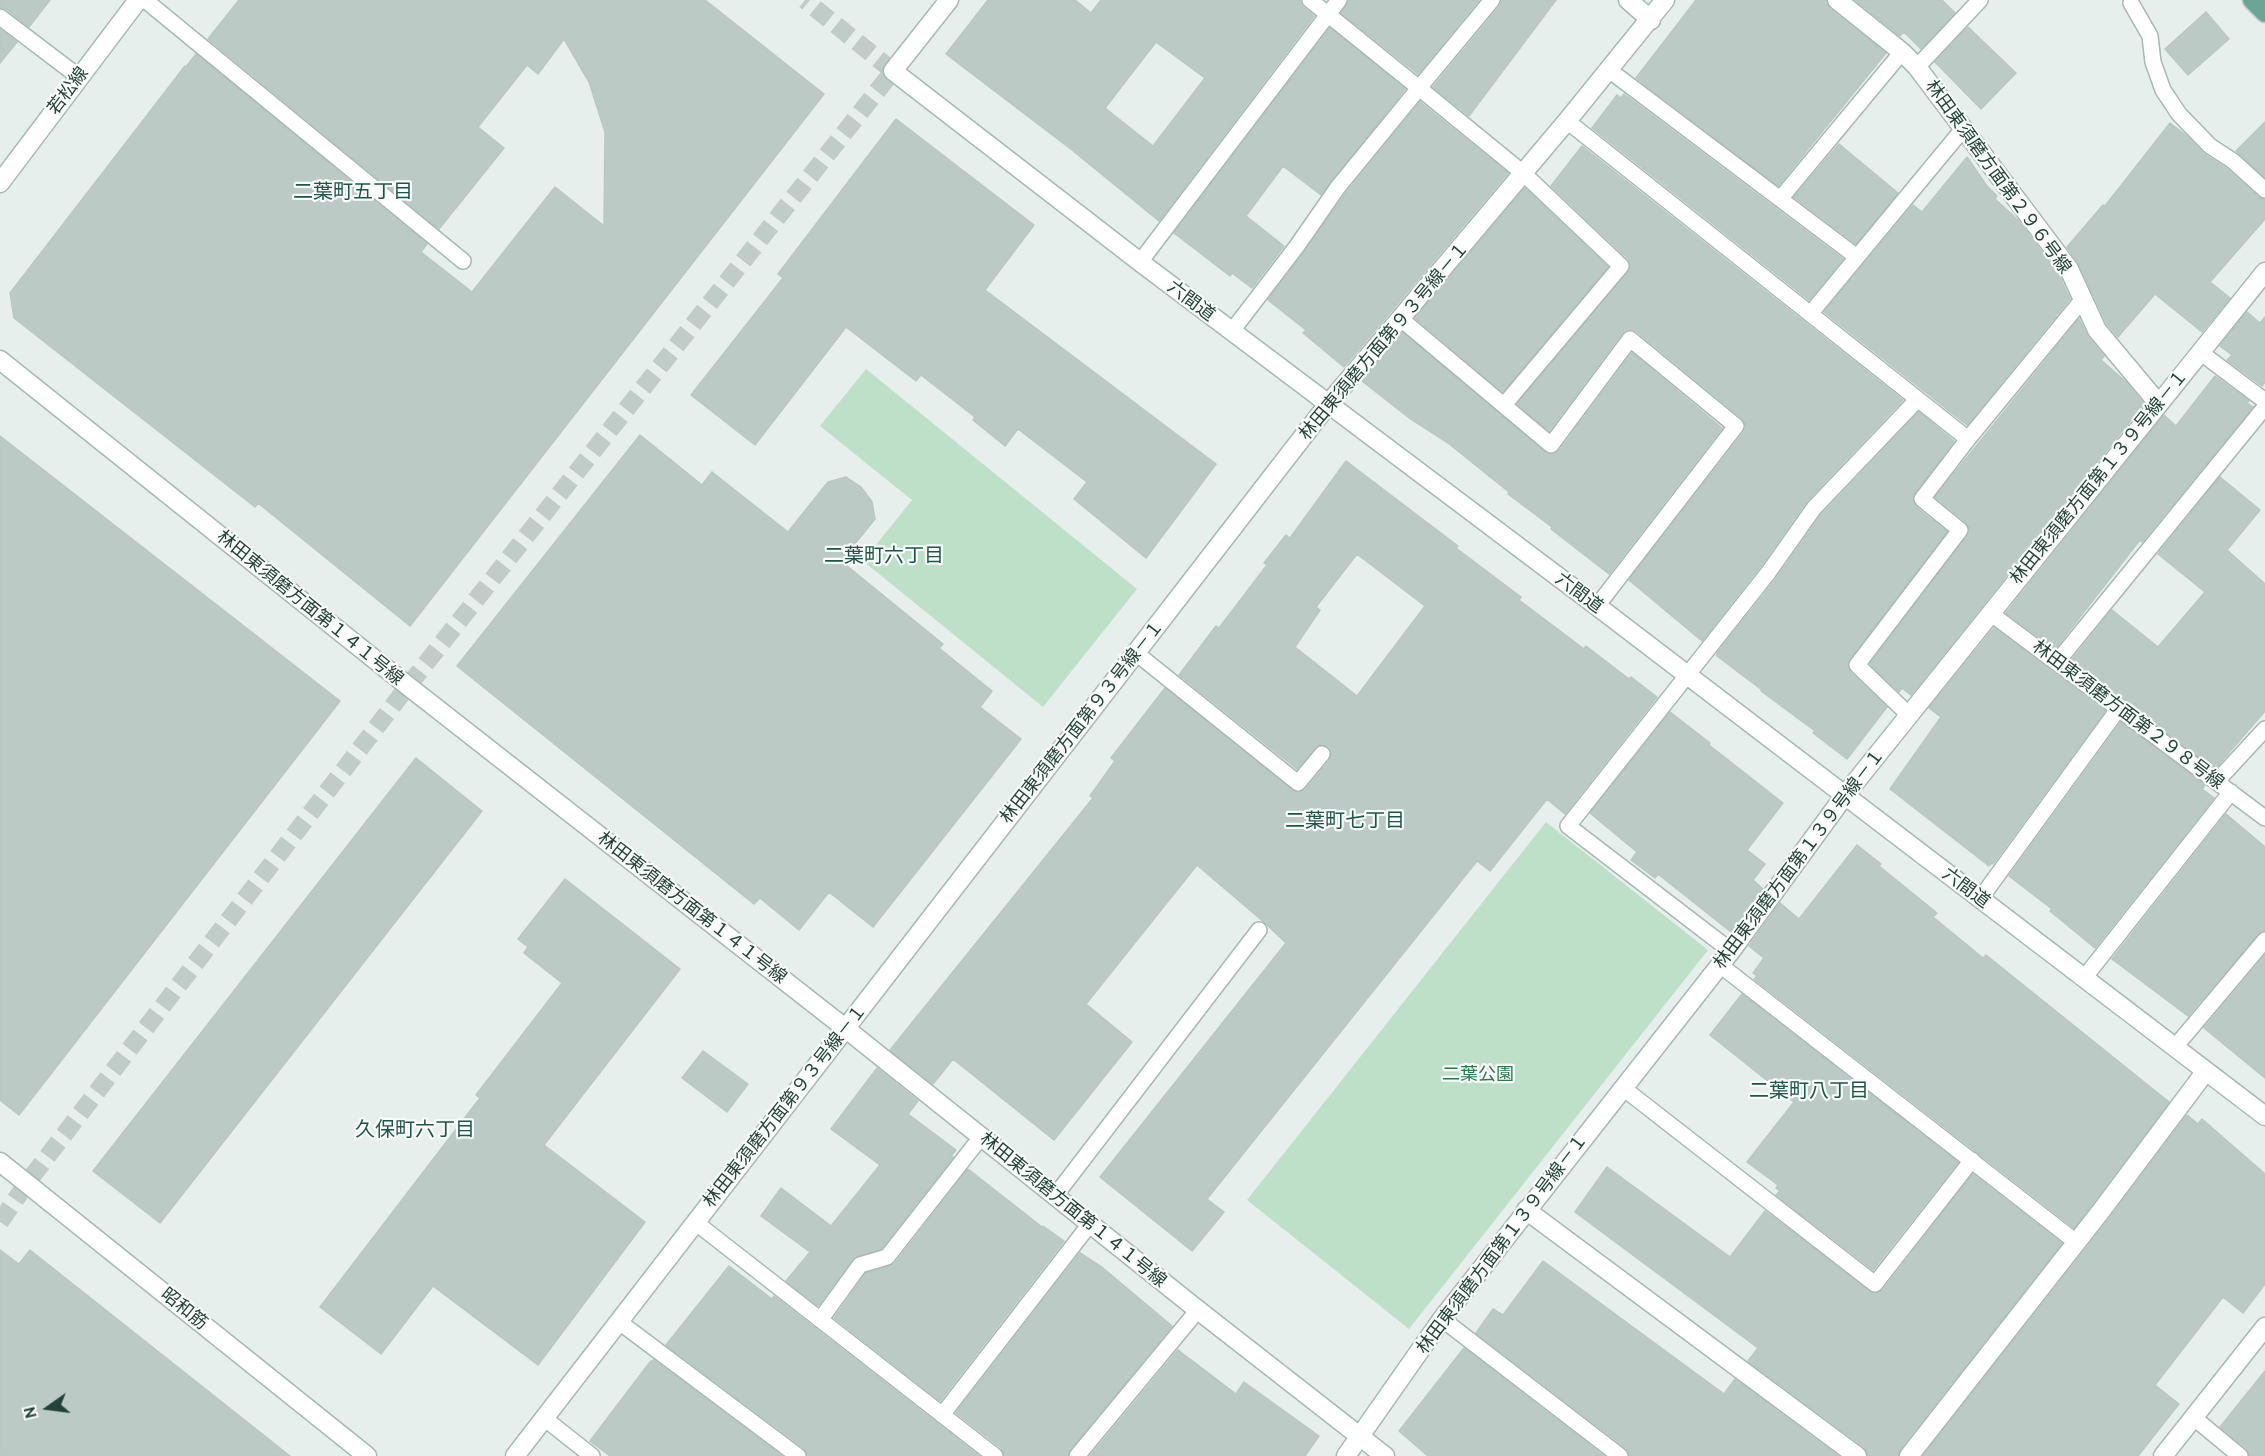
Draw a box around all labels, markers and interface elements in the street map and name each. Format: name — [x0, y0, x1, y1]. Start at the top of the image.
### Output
street label: 若松線 — [43, 63, 93, 119]
street label: 林田東須磨方面第２９６号線 — [1920, 76, 2076, 278]
district label: 二葉町五丁目 — [293, 180, 413, 204]
street label: 林田東須磨方面第９３号線－１ — [1295, 238, 1473, 444]
street label: 六間道 — [1163, 276, 1219, 326]
street label: 林田東須磨方面第１３９号線－１ — [2006, 365, 2192, 589]
street label: 林田東須磨方面第１４１号線 — [212, 526, 408, 690]
district label: 二葉町六丁目 — [824, 544, 944, 568]
street label: 六間道 — [1551, 568, 1607, 618]
street label: 林田東須磨方面第９３号線－１ — [996, 616, 1168, 828]
street label: 林田東須磨方面第２９８号線 — [2028, 636, 2228, 794]
street label: 林田東須磨方面第１３９号線－１ — [1709, 745, 1889, 973]
district label: 二葉町七丁目 — [1285, 809, 1405, 833]
street label: 林田東須磨方面第１４１号線 — [593, 827, 791, 989]
street label: 六間道 — [1938, 863, 1994, 913]
street label: 林田東須磨方面第９３号線－１ — [699, 1000, 871, 1212]
park label: 二葉公園 — [1442, 1064, 1514, 1086]
district label: 二葉町八丁目 — [1749, 1079, 1869, 1103]
district label: 久保町六丁目 — [355, 1118, 475, 1142]
street label: 林田東須磨方面第１４１号線 — [975, 1128, 1171, 1292]
street label: 林田東須磨方面第１３９号線－１ — [1412, 1130, 1592, 1358]
street label: 昭和筋 — [156, 1284, 212, 1334]
north arrow — [18, 1378, 78, 1438]
text: N — [19, 1405, 41, 1420]

